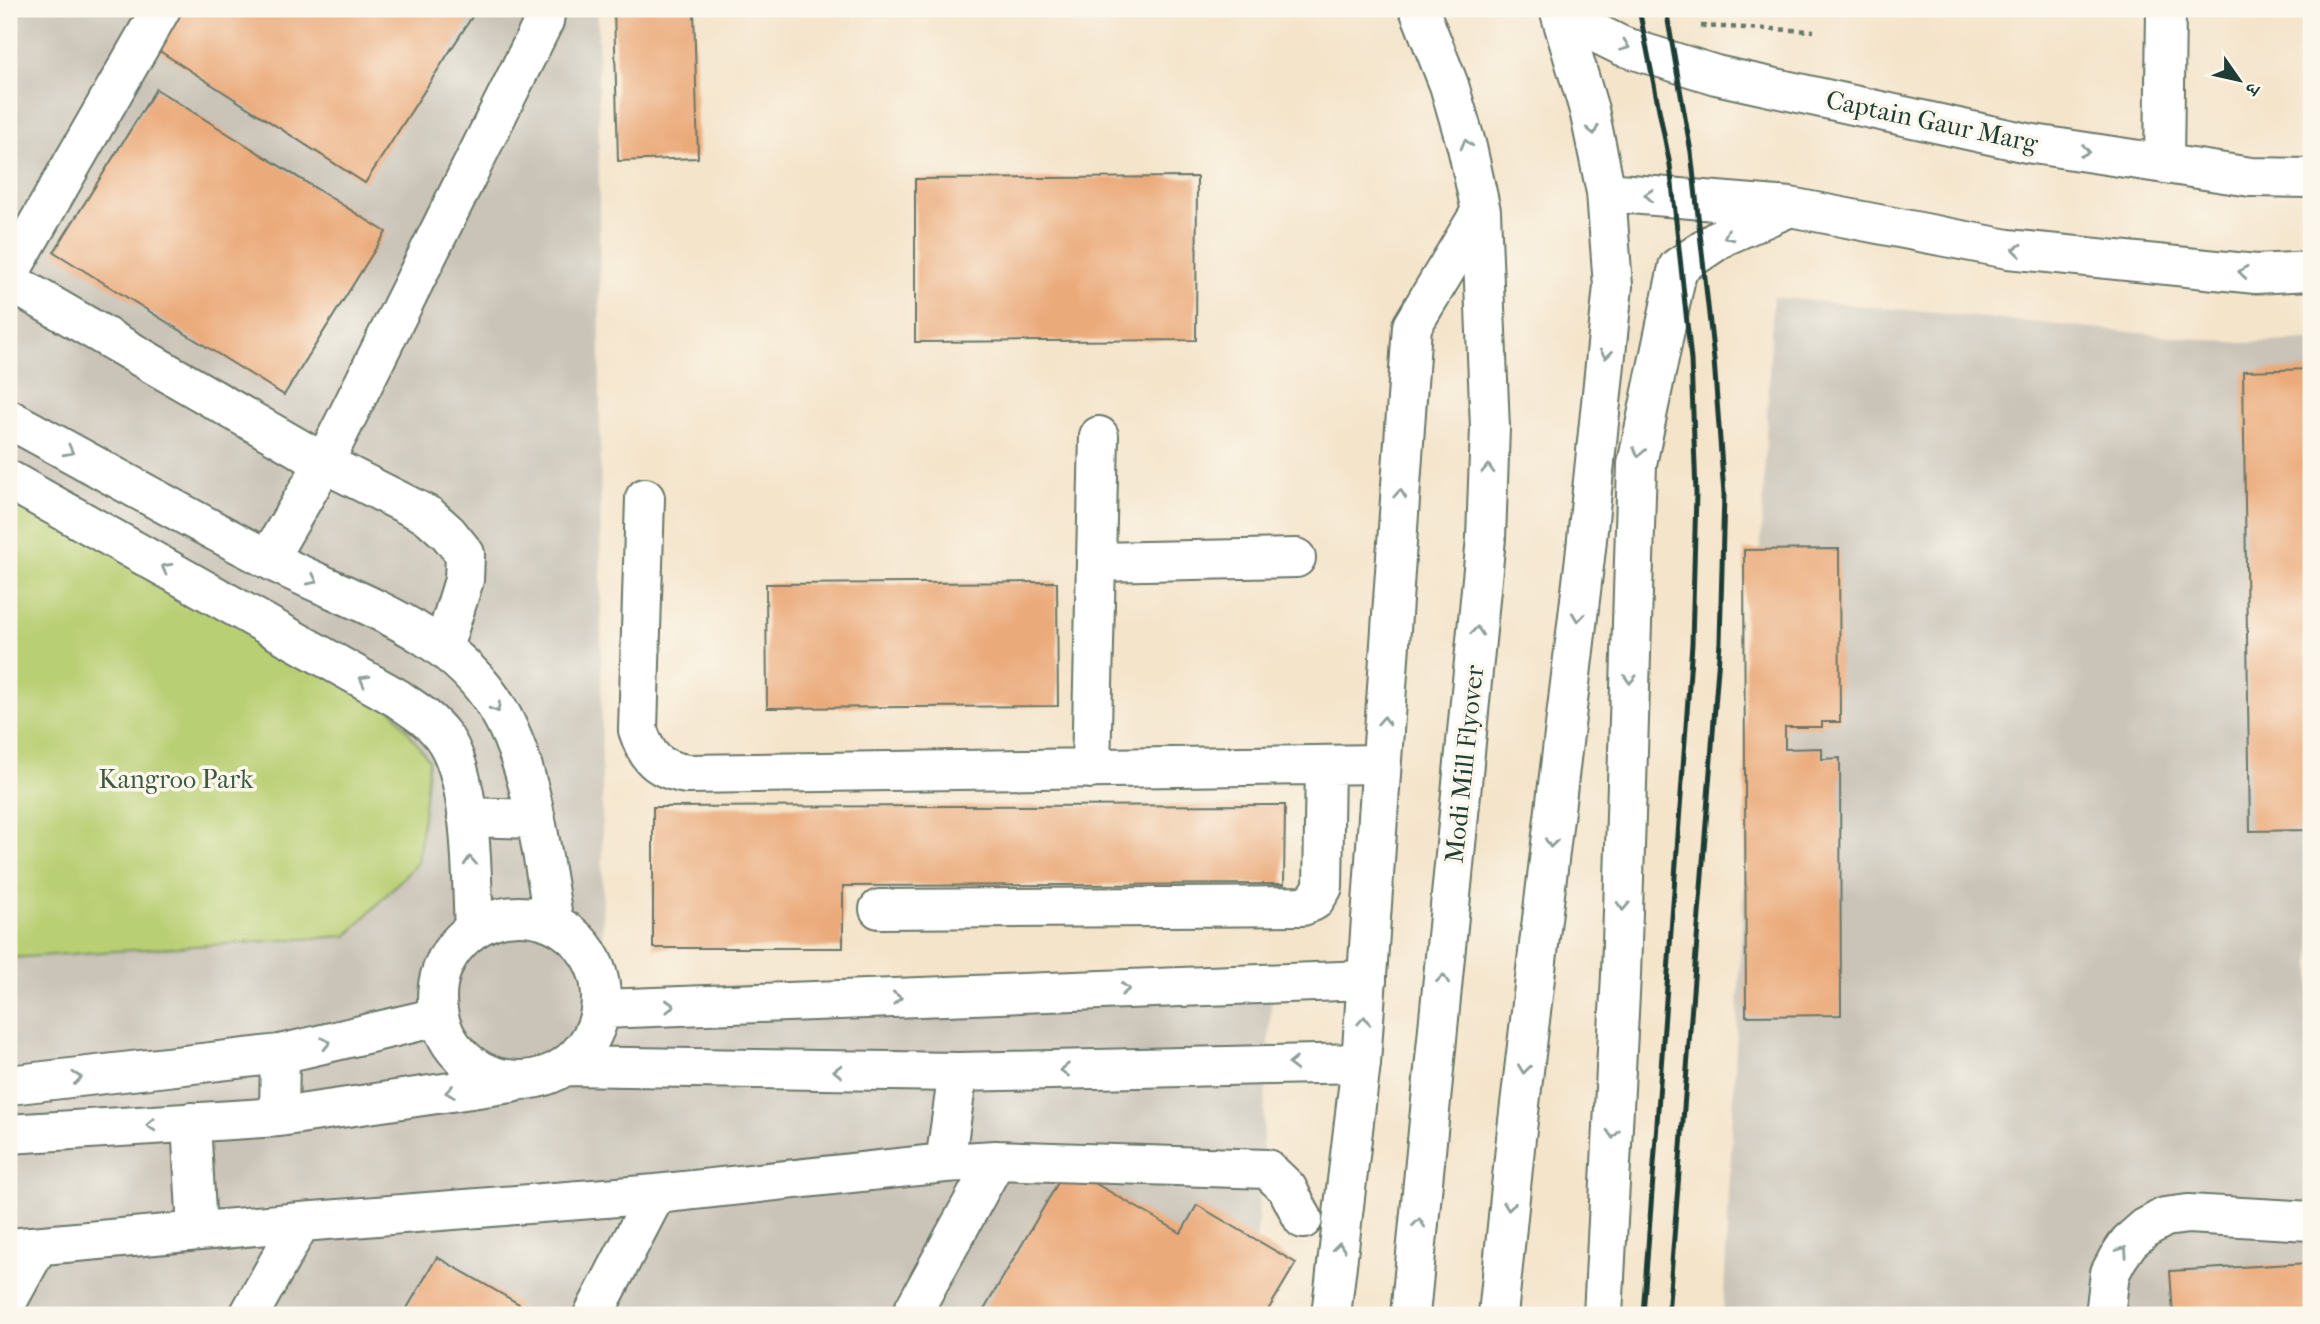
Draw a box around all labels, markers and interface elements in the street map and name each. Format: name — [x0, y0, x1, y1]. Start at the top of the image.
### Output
one-way arrow — [1618, 38, 1630, 52]
north arrow — [2204, 46, 2274, 116]
text: उ — [2240, 77, 2265, 100]
street label: Captain Gaur Marg — [1823, 84, 2042, 159]
one-way arrow — [1584, 124, 1599, 136]
one-way arrow — [1460, 138, 1474, 150]
one-way arrow — [2079, 143, 2091, 158]
one-way arrow — [1643, 188, 1654, 203]
one-way arrow — [1723, 227, 1735, 241]
one-way arrow — [2011, 243, 2022, 258]
one-way arrow — [2237, 265, 2249, 280]
one-way arrow — [1599, 349, 1614, 360]
one-way arrow — [62, 443, 74, 456]
one-way arrow — [1632, 446, 1647, 458]
one-way arrow — [1481, 464, 1496, 475]
one-way arrow — [1392, 488, 1407, 499]
one-way arrow — [160, 563, 173, 576]
one-way arrow — [306, 572, 318, 586]
one-way arrow — [1570, 611, 1585, 623]
one-way arrow — [1469, 625, 1484, 636]
street label: Modi Mill Flyover — [1439, 664, 1490, 865]
one-way arrow — [1622, 674, 1637, 685]
one-way arrow — [358, 675, 371, 688]
one-way arrow — [488, 700, 501, 713]
one-way arrow — [1376, 715, 1391, 726]
park label: Kangroo Park — [99, 764, 254, 795]
one-way arrow — [1544, 837, 1559, 848]
one-way arrow — [463, 855, 478, 866]
one-way arrow — [1615, 901, 1630, 912]
one-way arrow — [1435, 974, 1450, 985]
one-way arrow — [1119, 981, 1130, 996]
one-way arrow — [892, 990, 903, 1005]
one-way arrow — [665, 999, 676, 1014]
one-way arrow — [1356, 1016, 1371, 1027]
one-way arrow — [320, 1037, 332, 1052]
one-way arrow — [1287, 1057, 1298, 1072]
one-way arrow — [1060, 1062, 1070, 1078]
one-way arrow — [832, 1063, 843, 1078]
one-way arrow — [1517, 1063, 1532, 1074]
one-way arrow — [71, 1070, 82, 1085]
one-way arrow — [444, 1084, 456, 1099]
one-way arrow — [145, 1117, 156, 1132]
one-way arrow — [1605, 1128, 1620, 1139]
one-way arrow — [1502, 1201, 1517, 1212]
one-way arrow — [1411, 1217, 1426, 1229]
one-way arrow — [1332, 1242, 1347, 1253]
one-way arrow — [2115, 1246, 2127, 1259]

